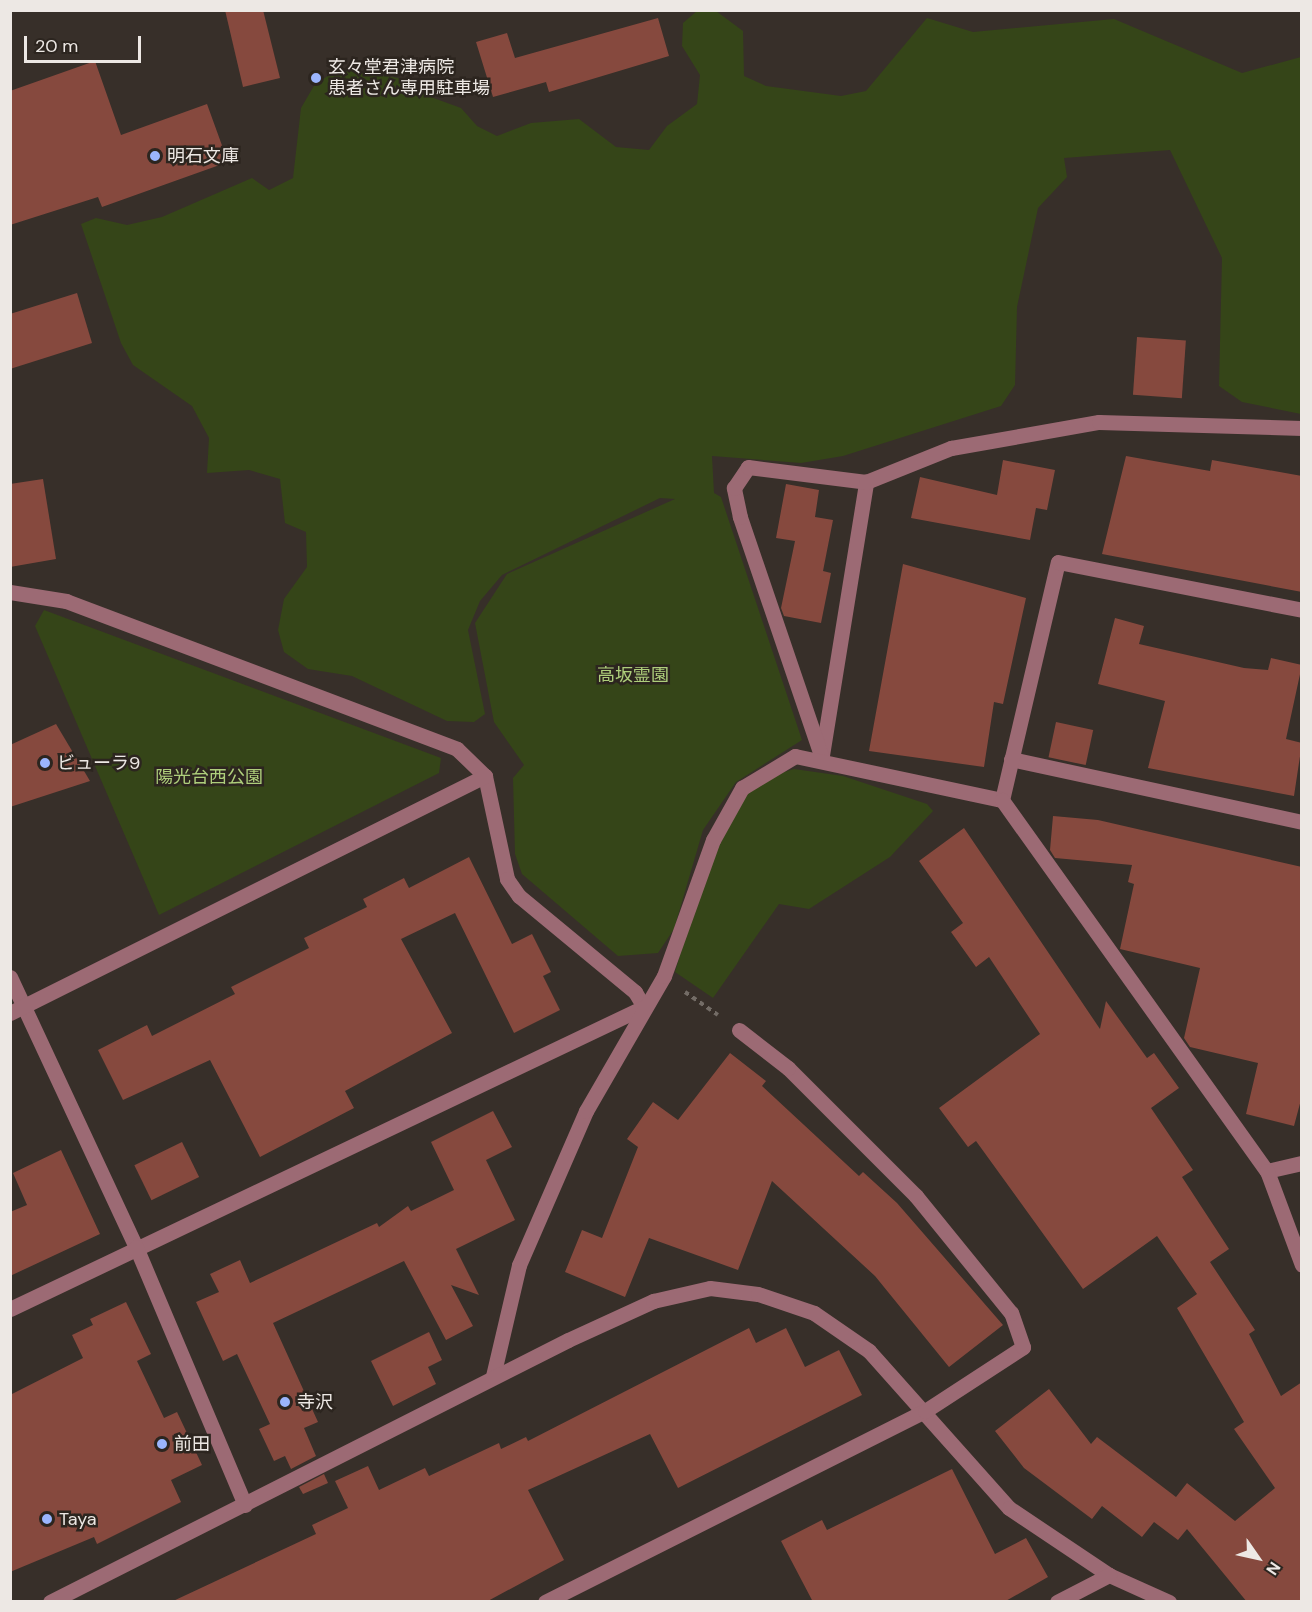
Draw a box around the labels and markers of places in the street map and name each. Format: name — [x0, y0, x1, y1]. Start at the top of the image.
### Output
place label: 玄々堂君津病院 患者さん専用駐車場 — [328, 57, 490, 100]
marker: 玄々堂君津病院 患者さん専用駐車場 — [309, 71, 323, 85]
place label: 明石文庫 — [167, 145, 239, 167]
marker: 明石文庫 — [148, 149, 162, 163]
place label: ビューラ9 — [57, 752, 140, 774]
marker: ビューラ9 — [38, 756, 52, 770]
place label: 寺沢 — [297, 1391, 333, 1413]
marker: 寺沢 — [278, 1395, 292, 1409]
place label: 前田 — [174, 1433, 210, 1455]
marker: 前田 — [155, 1437, 169, 1451]
place label: Taya — [59, 1508, 97, 1530]
marker: Taya — [40, 1512, 54, 1526]

